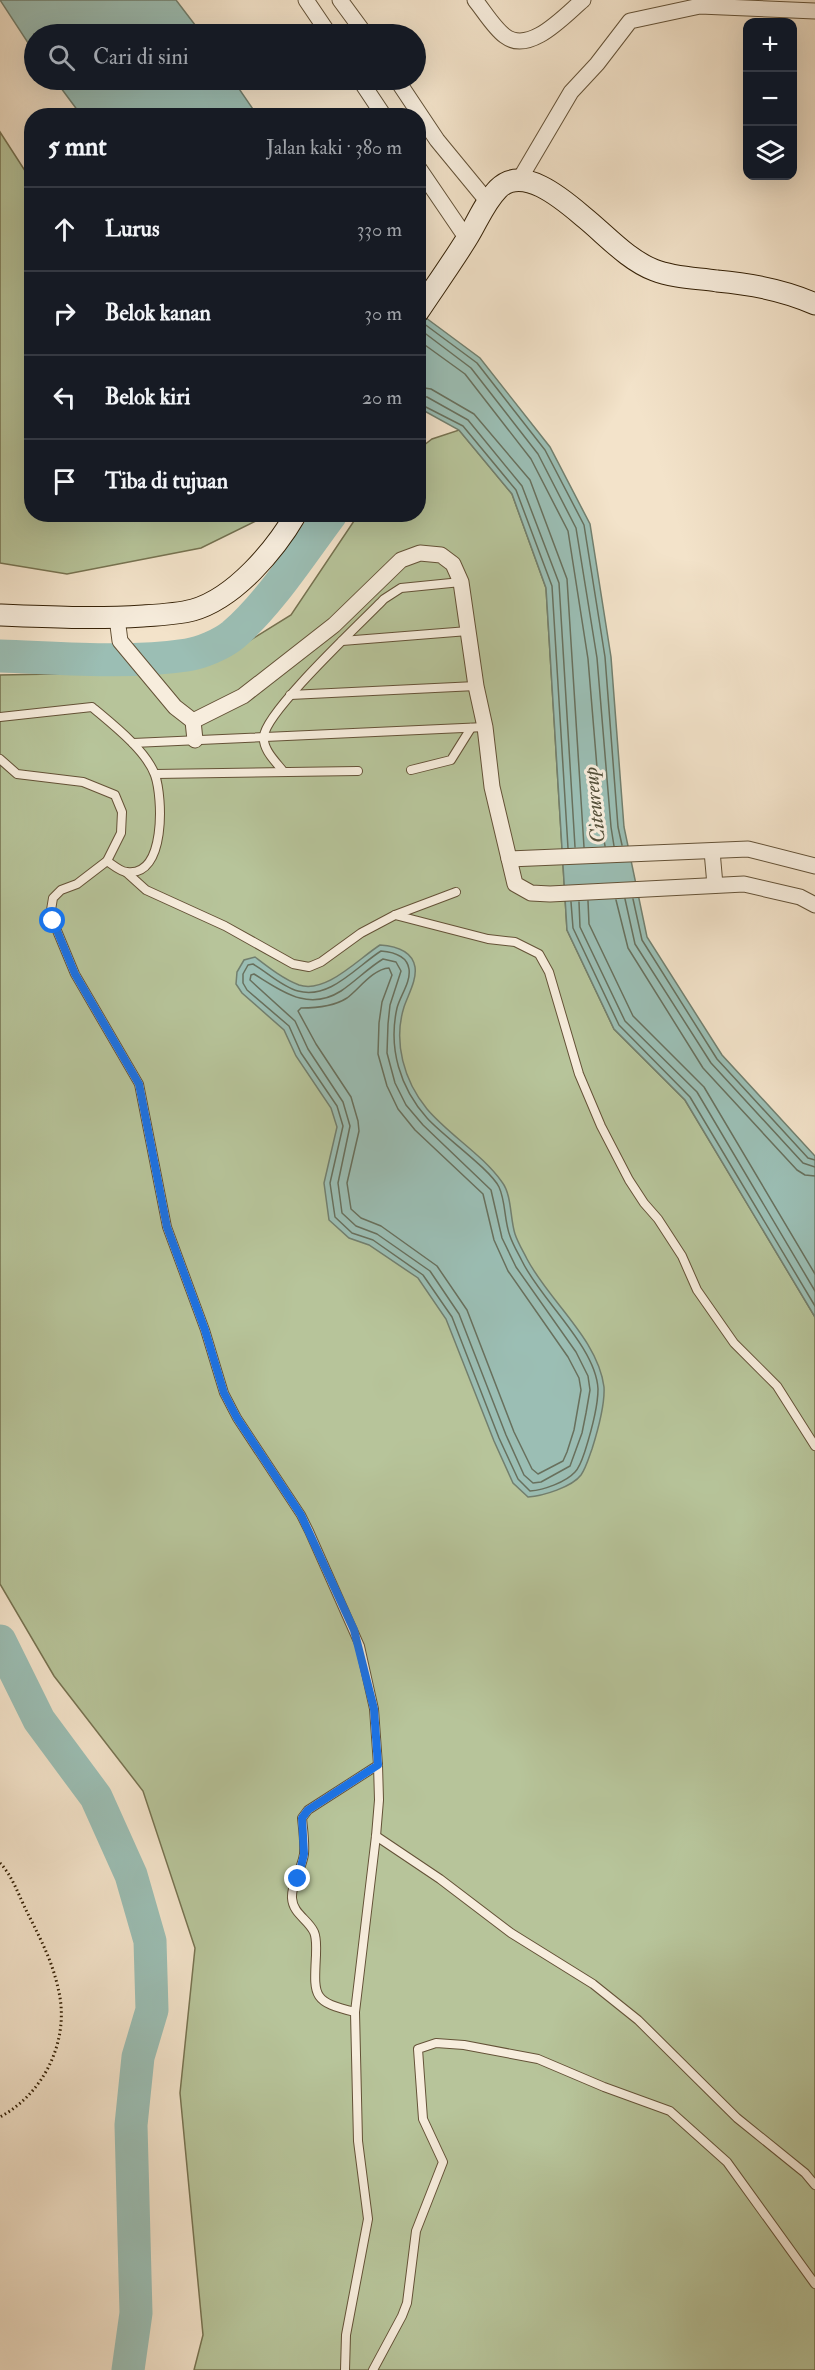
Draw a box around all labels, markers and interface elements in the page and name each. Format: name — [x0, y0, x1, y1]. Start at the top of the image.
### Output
map controls — [743, 18, 797, 180]
button: + — [743, 18, 797, 72]
search box — [24, 24, 426, 90]
icon: search — [45, 41, 78, 74]
text: Cari di sini — [93, 43, 189, 71]
button: − — [743, 72, 797, 126]
button: layers — [743, 126, 797, 180]
text: 5 mnt — [48, 131, 107, 163]
text: Jalan kaki · 380 m — [266, 135, 402, 160]
icon: ahead — [48, 213, 81, 246]
text: Lurus — [105, 215, 159, 243]
text: 330 m — [357, 217, 402, 242]
icon: right — [48, 297, 81, 330]
text: Belok kanan — [105, 299, 211, 327]
text: 30 m — [364, 301, 402, 326]
icon: left — [48, 381, 81, 414]
text: Belok kiri — [105, 383, 190, 411]
text: 20 m — [362, 385, 402, 410]
icon: arrive — [48, 465, 81, 498]
text: Tiba di tujuan — [105, 467, 228, 495]
water label: Citeureup — [577, 765, 612, 844]
route start — [39, 907, 65, 933]
route end — [284, 1865, 310, 1891]

